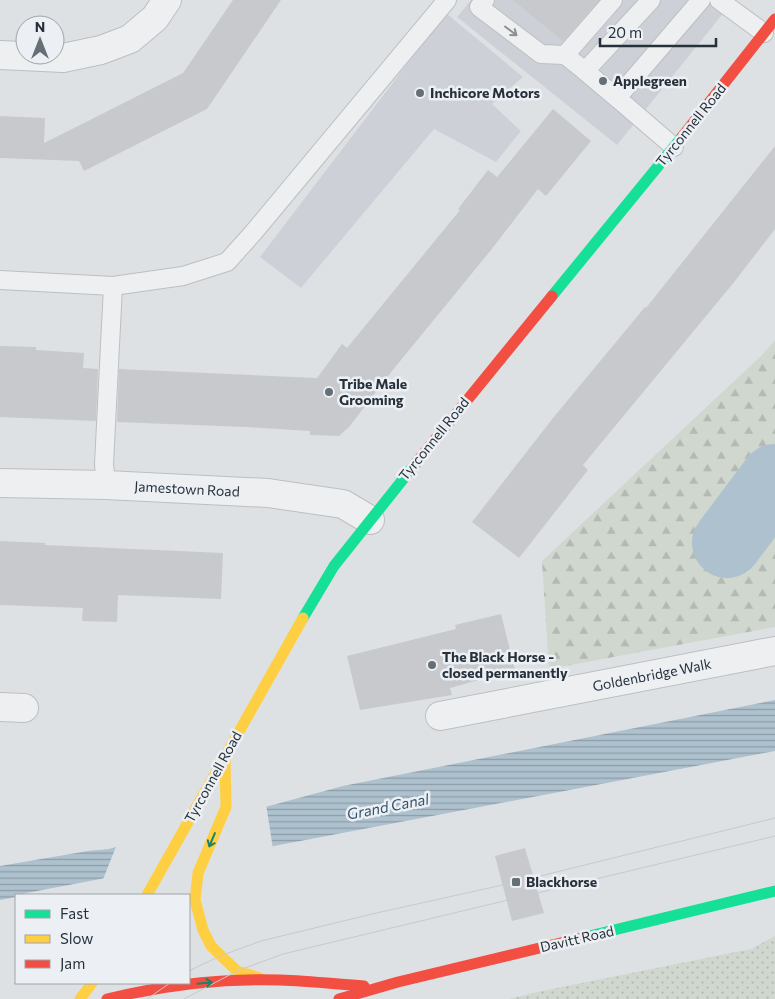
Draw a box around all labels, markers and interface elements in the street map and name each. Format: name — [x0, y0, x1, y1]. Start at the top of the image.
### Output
north arrow — [15, 15, 65, 65]
scale bar — [600, 15, 716, 47]
text: N — [35, 18, 45, 35]
text: 20 m — [608, 23, 642, 41]
one-way arrow — [504, 26, 518, 36]
place label: Applegreen — [613, 72, 687, 89]
marker: Applegreen — [597, 75, 609, 87]
street label: Tyrconnell Road — [652, 80, 729, 170]
place label: Inchicore Motors — [430, 84, 541, 101]
marker: Inchicore Motors — [414, 87, 426, 99]
place label: Tribe Male Grooming — [339, 375, 407, 408]
marker: Tribe Male Grooming — [323, 386, 335, 398]
street label: Tyrconnell Road — [395, 394, 472, 484]
street label: Jamestown Road — [134, 477, 240, 500]
place label: The Black Horse - closed permanently — [442, 648, 568, 681]
street label: Goldenbridge Walk — [591, 655, 713, 694]
marker: The Black Horse - closed permanently — [426, 659, 438, 671]
street label: Tyrconnell Road — [180, 728, 245, 825]
water label: Grand Canal — [345, 789, 432, 823]
one-way arrow — [207, 832, 216, 847]
place label: Blackhorse — [526, 873, 597, 890]
marker: Blackhorse — [510, 876, 522, 888]
legend — [15, 894, 190, 984]
text: Fast — [60, 904, 89, 922]
street label: Davitt Road — [538, 922, 615, 955]
text: Slow — [60, 929, 93, 947]
text: Jam — [60, 954, 85, 972]
one-way arrow — [197, 978, 213, 988]

